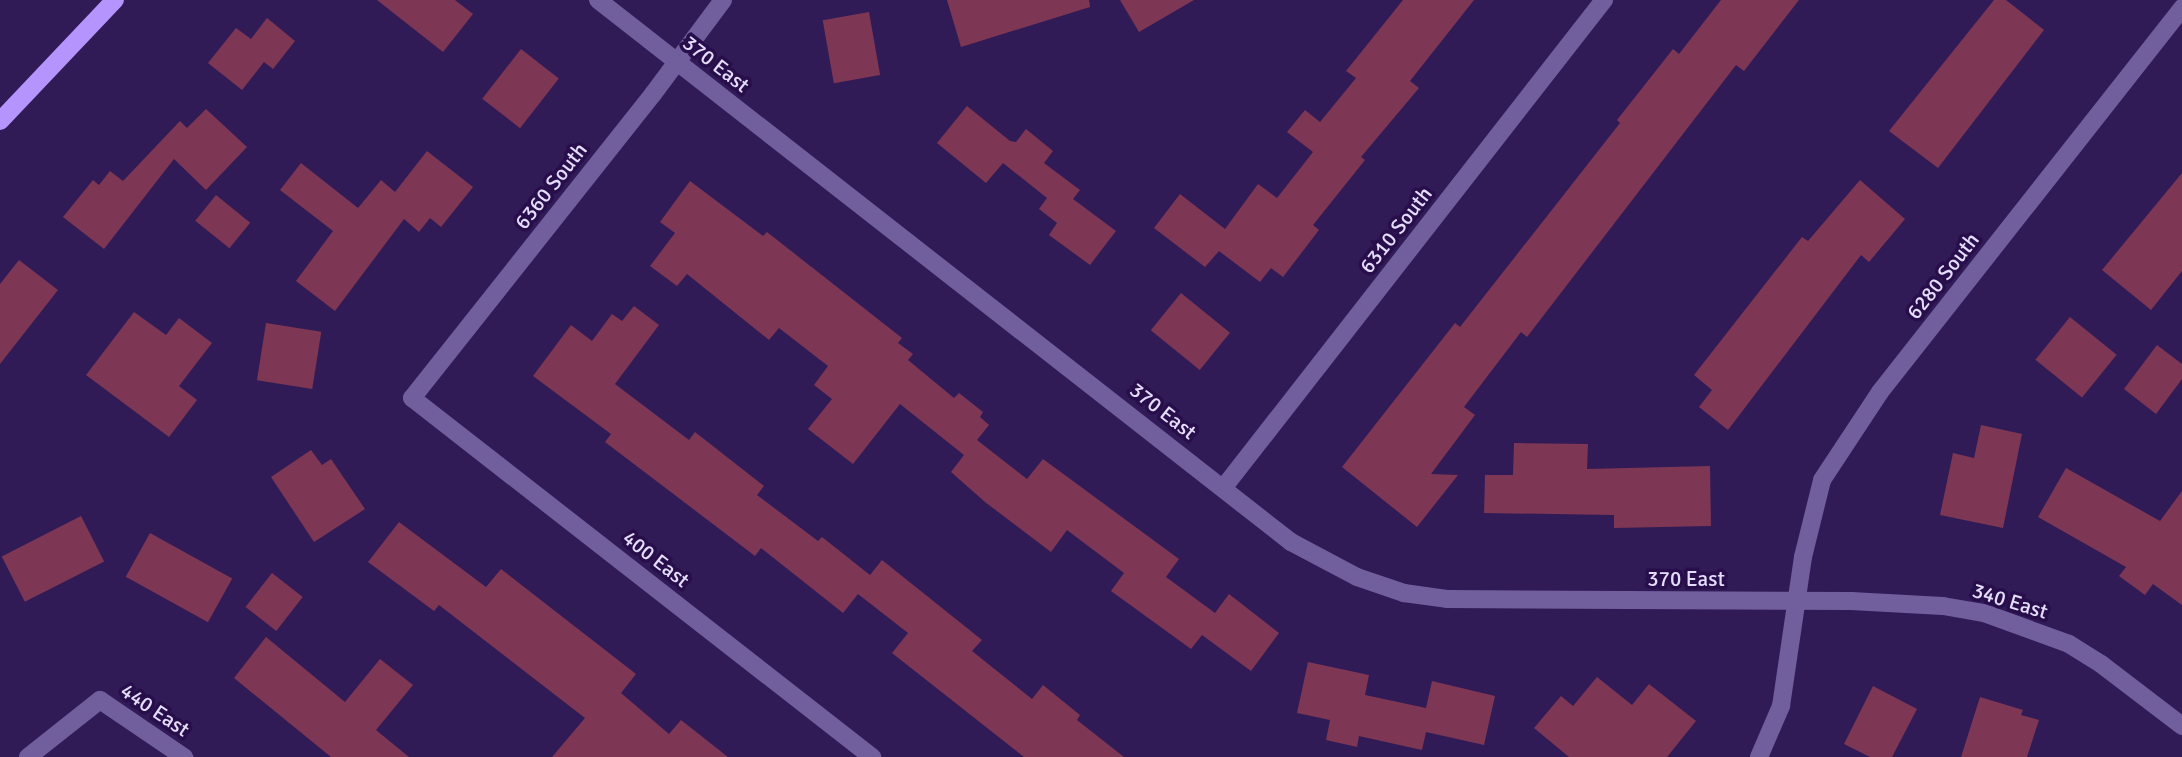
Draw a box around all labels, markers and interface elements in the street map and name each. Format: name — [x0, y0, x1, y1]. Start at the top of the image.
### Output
street label: 370 East — [678, 30, 754, 98]
street label: 6360 South — [509, 138, 593, 234]
street label: 6310 South — [1354, 182, 1438, 278]
street label: 6280 South — [1901, 228, 1985, 324]
street label: 370 East — [1125, 377, 1201, 445]
street label: 400 East — [618, 525, 694, 593]
street label: 370 East — [1647, 566, 1725, 592]
street label: 340 East — [1969, 578, 2051, 624]
street label: 440 East — [116, 678, 194, 742]

